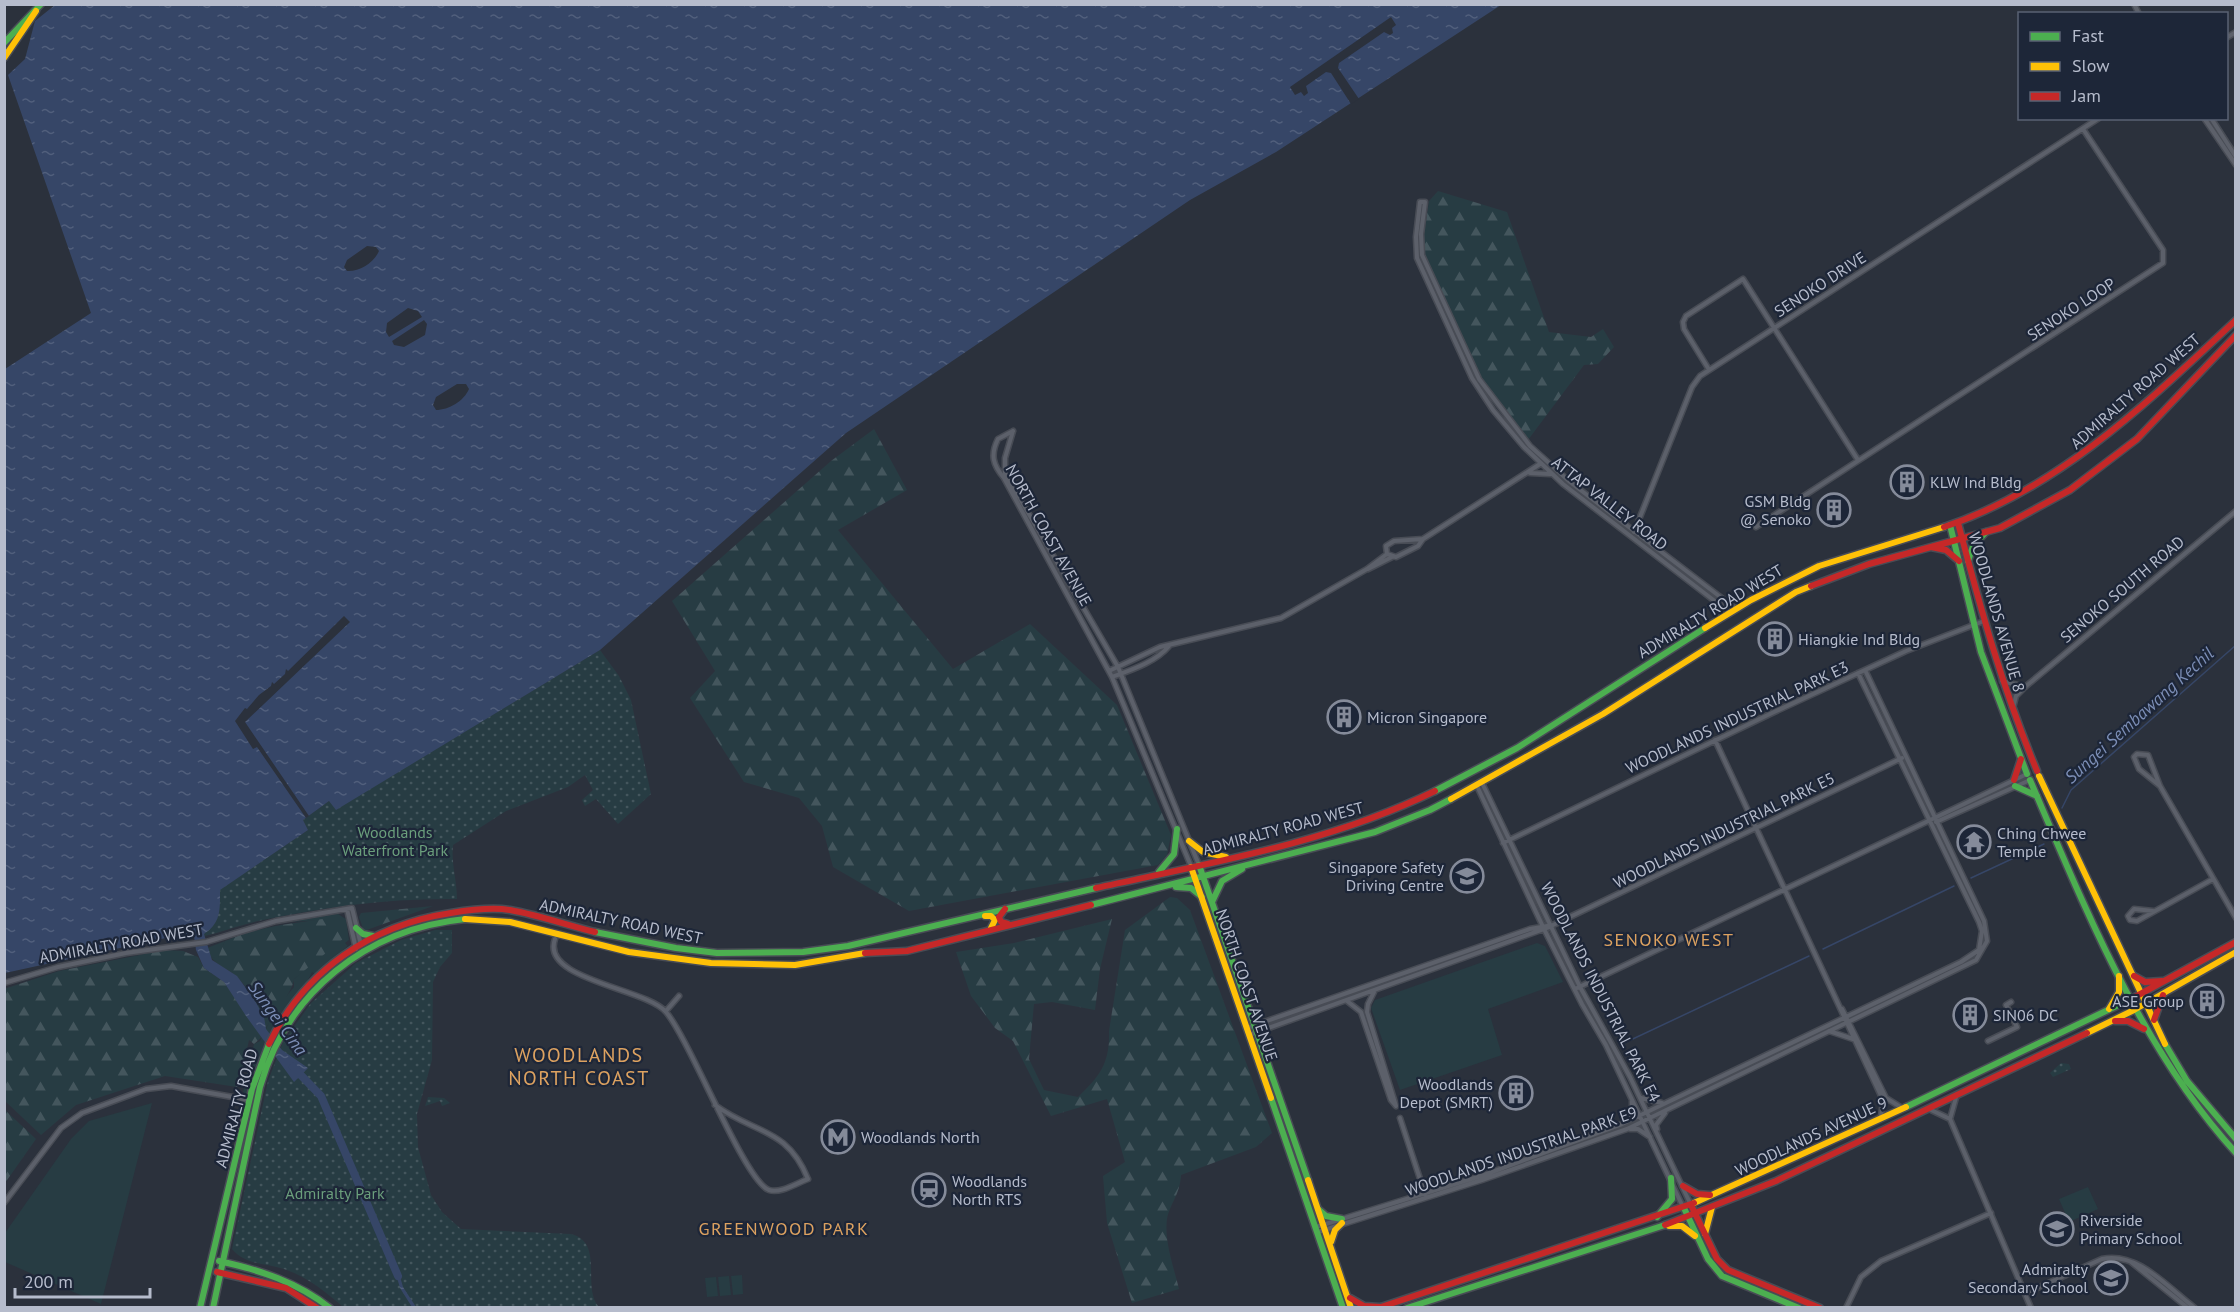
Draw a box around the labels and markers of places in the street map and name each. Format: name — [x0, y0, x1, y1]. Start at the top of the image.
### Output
building icon: KLW Ind Bldg — [1889, 464, 1925, 500]
place label: KLW Ind Bldg — [1930, 472, 2022, 492]
place label: GSM Bldg @ Senoko — [1740, 491, 1811, 529]
building icon: GSM Bldg @ Senoko — [1816, 492, 1852, 528]
building icon: Hiangkie Ind Bldg — [1757, 621, 1793, 657]
place label: Hiangkie Ind Bldg — [1798, 629, 1920, 649]
building icon: Micron Singapore — [1326, 699, 1362, 735]
place label: Micron Singapore — [1367, 707, 1487, 727]
place label: Ching Chwee Temple — [1997, 823, 2086, 861]
temple icon: Ching Chwee Temple — [1956, 824, 1992, 860]
place label: Singapore Safety Driving Centre — [1328, 857, 1445, 895]
school or university icon: Singapore Safety Driving Centre — [1449, 858, 1485, 894]
building icon: ASE Group — [2189, 983, 2225, 1019]
place label: ASE Group — [2112, 991, 2184, 1011]
building icon: SIN06 DC — [1952, 997, 1988, 1033]
place label: SIN06 DC — [1993, 1005, 2058, 1025]
place label: Woodlands Depot (SMRT) — [1400, 1074, 1493, 1112]
building icon: Woodlands Depot (SMRT) — [1498, 1075, 1534, 1111]
metro station icon: Woodlands North — [820, 1119, 856, 1155]
place label: Woodlands North — [861, 1127, 980, 1147]
place label: Woodlands North RTS — [952, 1171, 1027, 1209]
station icon: Woodlands North RTS — [911, 1172, 947, 1208]
place label: Riverside Primary School — [2080, 1210, 2182, 1248]
school or university icon: Riverside Primary School — [2039, 1211, 2075, 1247]
place label: Admiralty Secondary School — [1968, 1259, 2089, 1297]
school or university icon: Admiralty Secondary School — [2093, 1260, 2129, 1296]

